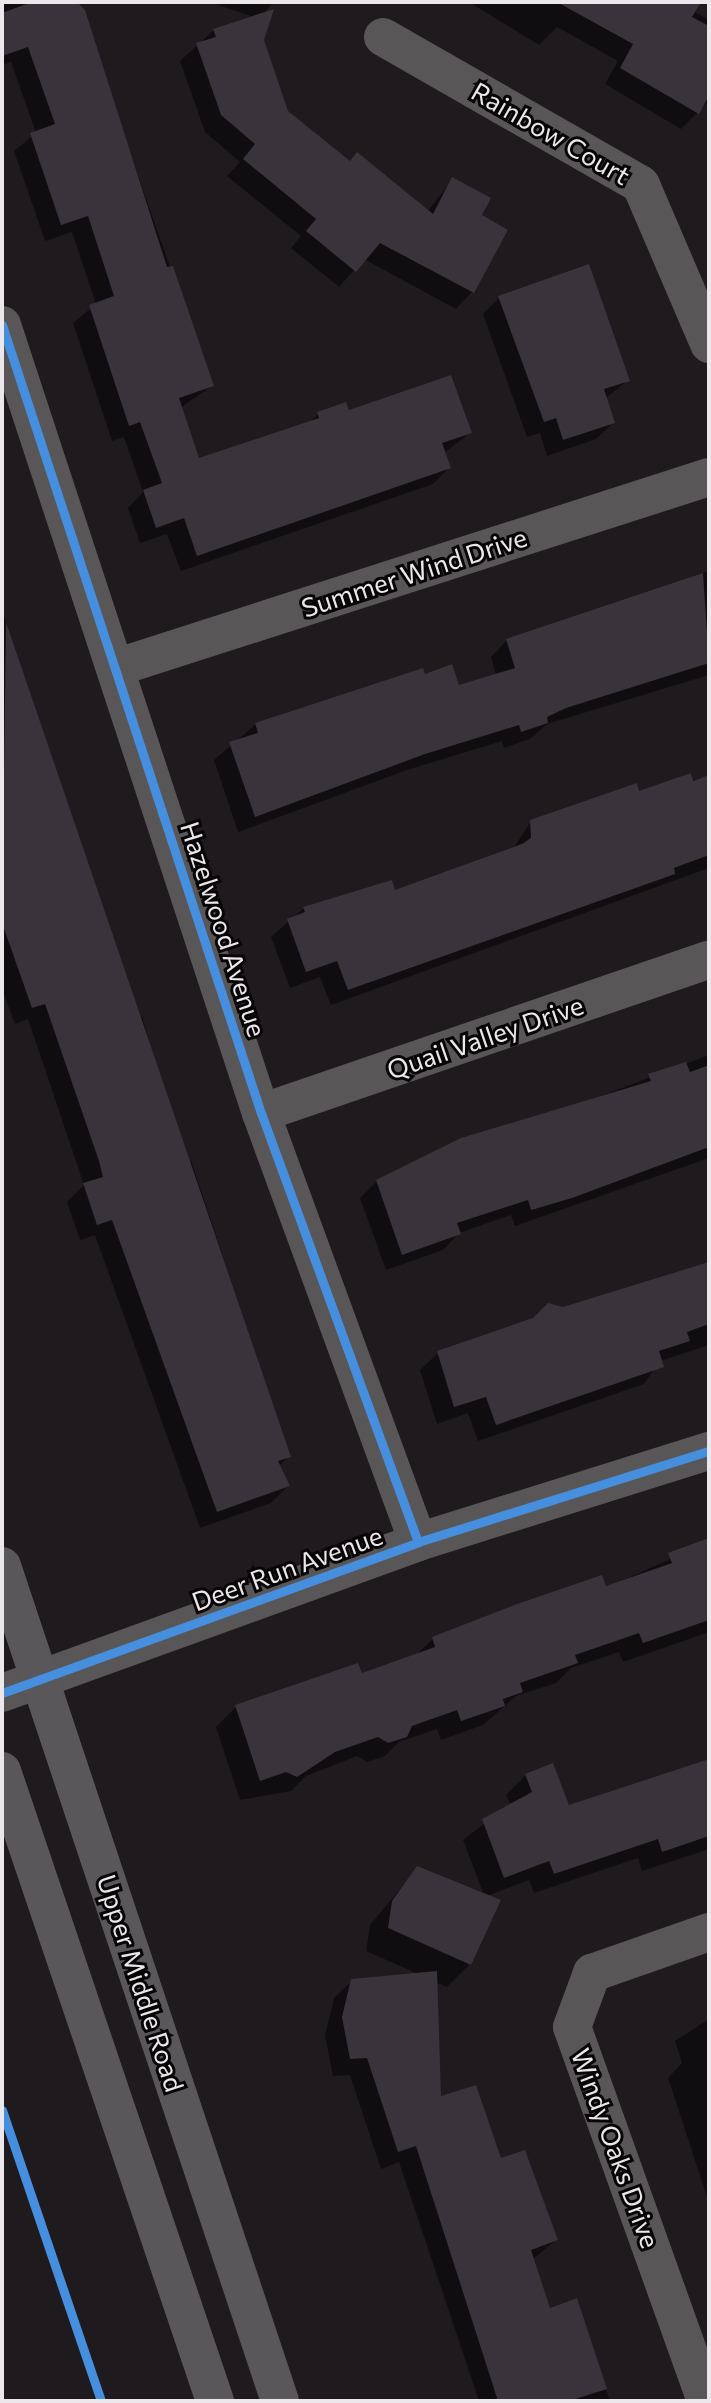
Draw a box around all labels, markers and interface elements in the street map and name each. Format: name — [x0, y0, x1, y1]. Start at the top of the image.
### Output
street label: Rainbow Court — [466, 75, 636, 191]
street label: Summer Wind Drive — [297, 521, 531, 623]
street label: Hazelwood Avenue — [174, 817, 274, 1041]
street label: Quail Valley Drive — [383, 989, 587, 1085]
street label: Deer Run Avenue — [188, 1519, 386, 1617]
street label: Upper Middle Road — [91, 1870, 191, 2096]
street label: Windy Oaks Drive — [565, 2044, 667, 2252]

